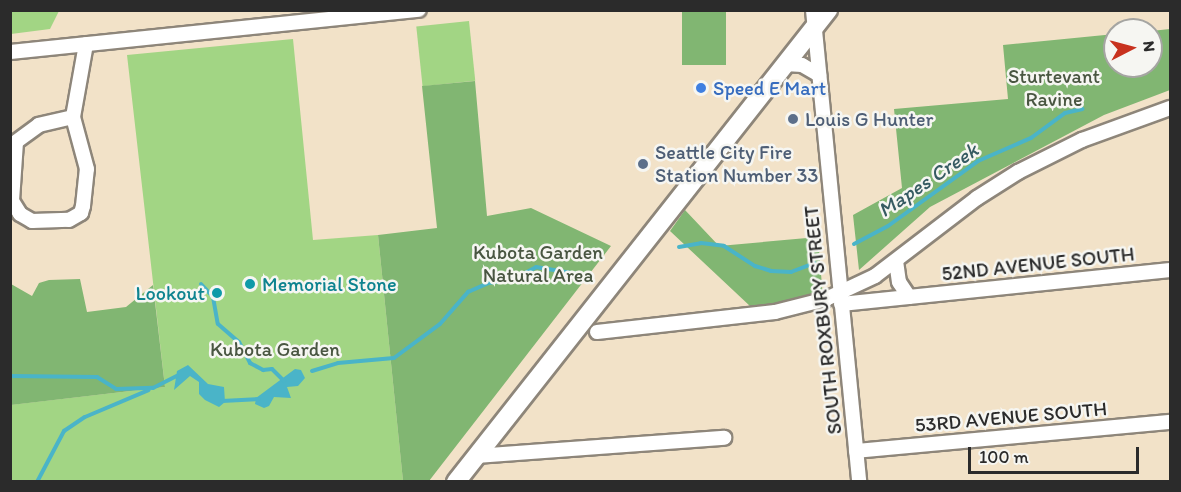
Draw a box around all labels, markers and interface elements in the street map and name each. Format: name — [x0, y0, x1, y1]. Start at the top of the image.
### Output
north arrow — [1103, 18, 1163, 78]
text: N — [1139, 40, 1159, 53]
park label: Sturtevant Ravine — [1008, 64, 1100, 111]
place label: Speed E Mart — [713, 76, 826, 100]
marker: Speed E Mart — [694, 81, 708, 95]
place label: Louis G Hunter — [805, 107, 934, 131]
marker: Louis G Hunter — [786, 112, 800, 126]
water label: Mapes Creek — [873, 137, 983, 223]
place label: Seattle City Fire Station Number 33 — [655, 140, 818, 187]
marker: Seattle City Fire Station Number 33 — [636, 157, 650, 171]
street label: SOUTH ROXBURY STREET — [799, 204, 847, 436]
park label: Kubota Garden Natural Area — [473, 240, 603, 287]
street label: 52ND AVENUE SOUTH — [941, 242, 1135, 286]
place label: Memorial Stone — [262, 272, 397, 296]
marker: Memorial Stone — [243, 277, 257, 291]
place label: Lookout — [135, 281, 205, 305]
marker: Lookout — [210, 286, 224, 300]
park label: Kubota Garden — [210, 337, 340, 361]
street label: 53RD AVENUE SOUTH — [914, 397, 1108, 437]
scale bar — [971, 435, 1142, 473]
text: 100 m — [979, 446, 1029, 468]

